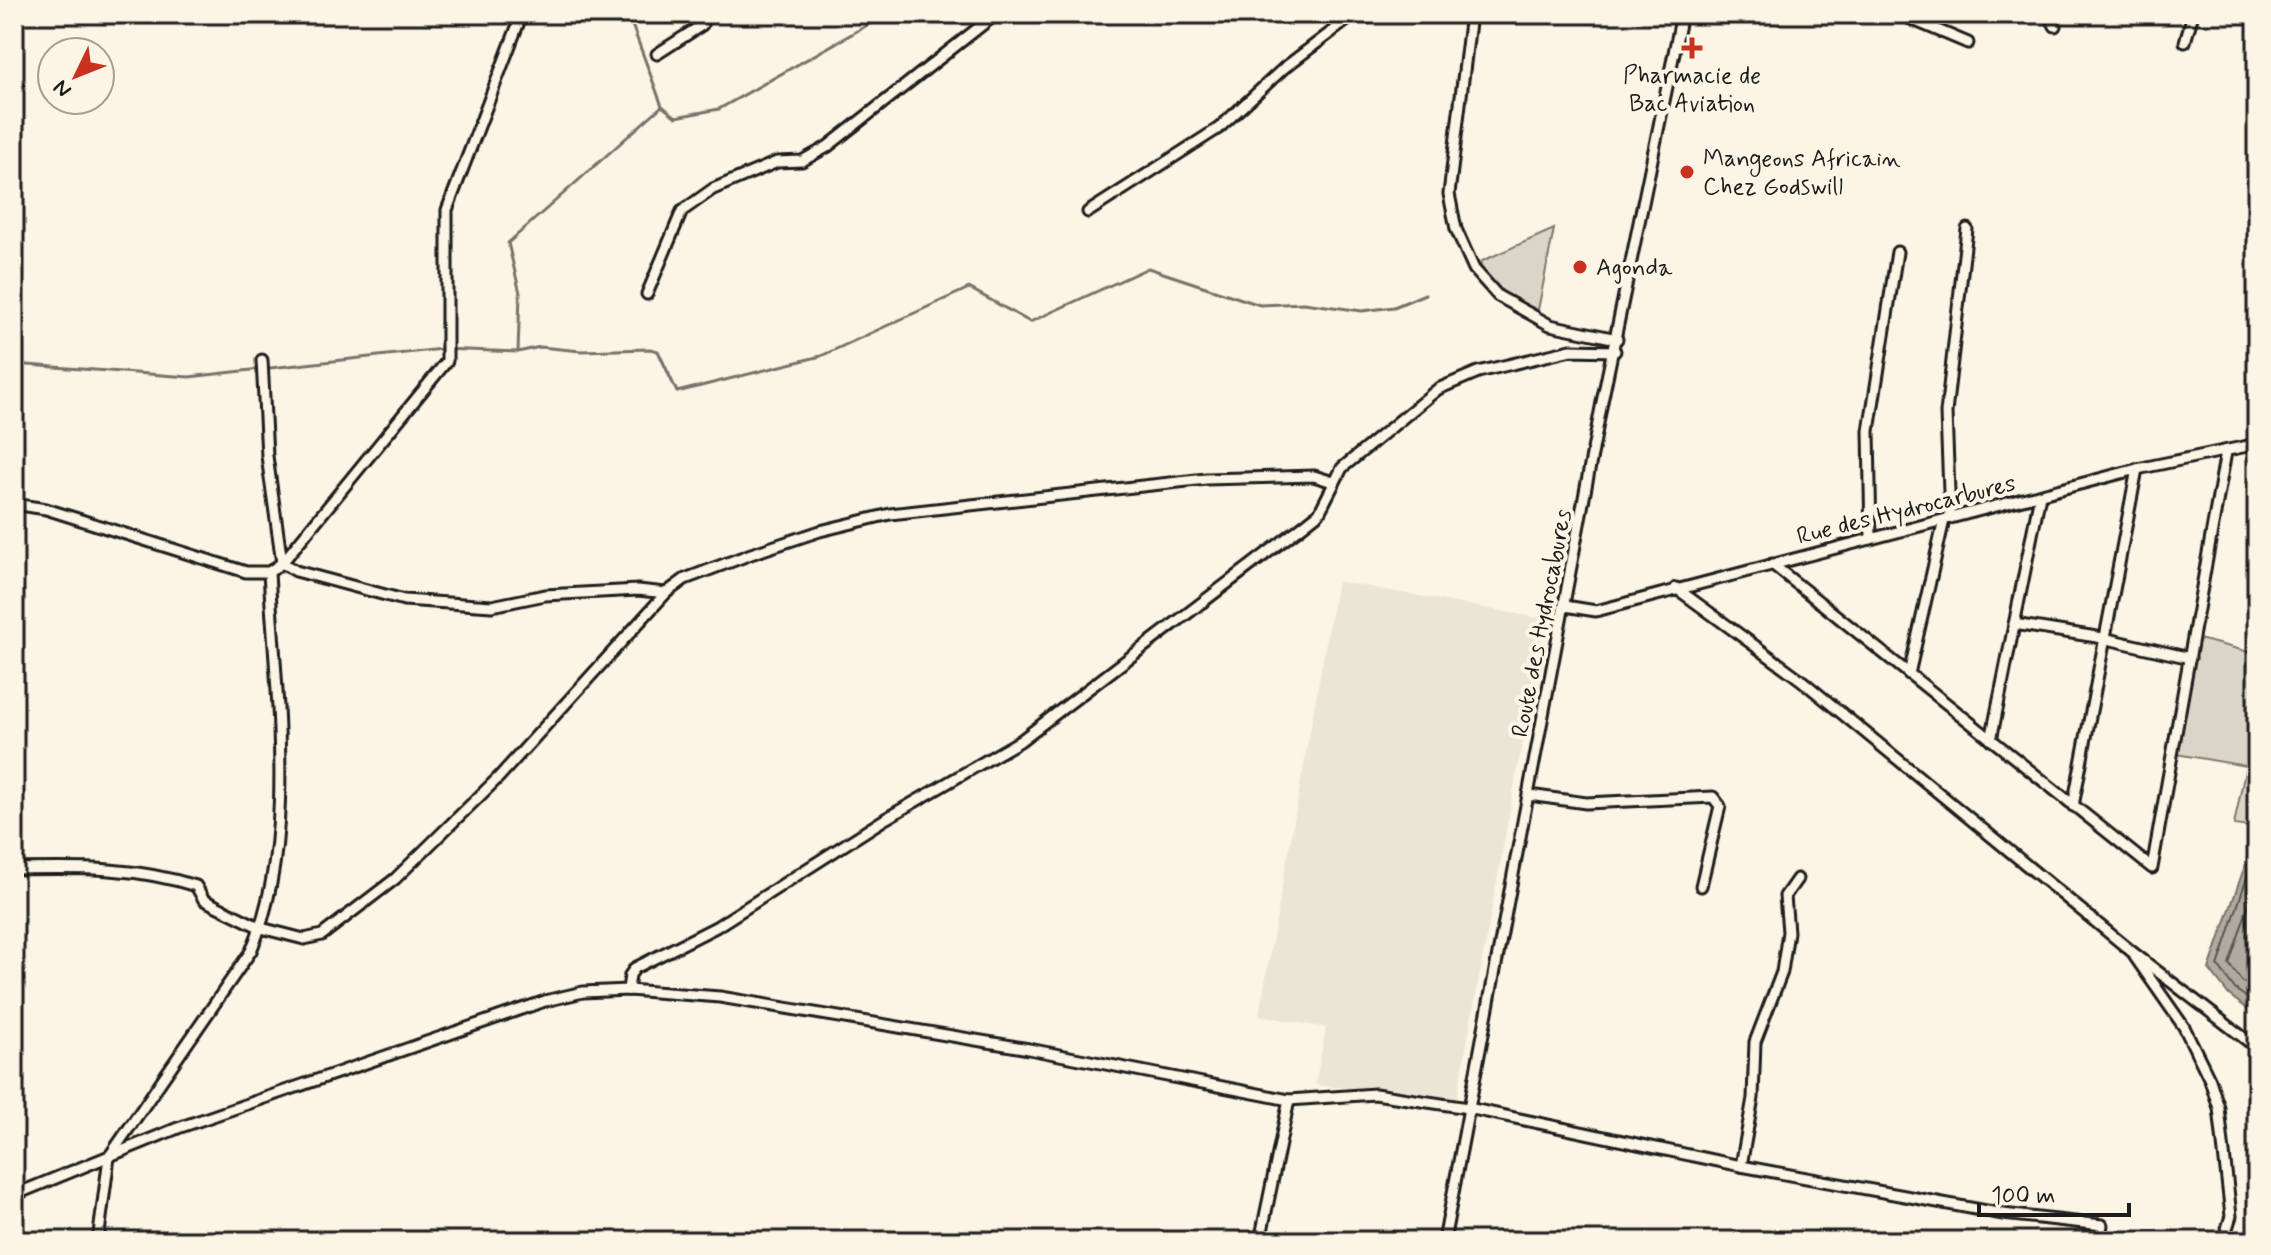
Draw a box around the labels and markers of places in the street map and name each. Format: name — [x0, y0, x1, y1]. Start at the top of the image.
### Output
marker: Pharmacie de Bac Aviation — [1683, 39, 1701, 57]
place label: Pharmacie de Bac Aviation — [1623, 61, 1761, 120]
place label: Mangeons Africain Chez Godswill — [1703, 144, 1901, 203]
marker: Mangeons Africain Chez Godswill — [1678, 163, 1696, 181]
place label: Agonda — [1596, 253, 1673, 284]
marker: Agonda — [1571, 258, 1589, 276]

